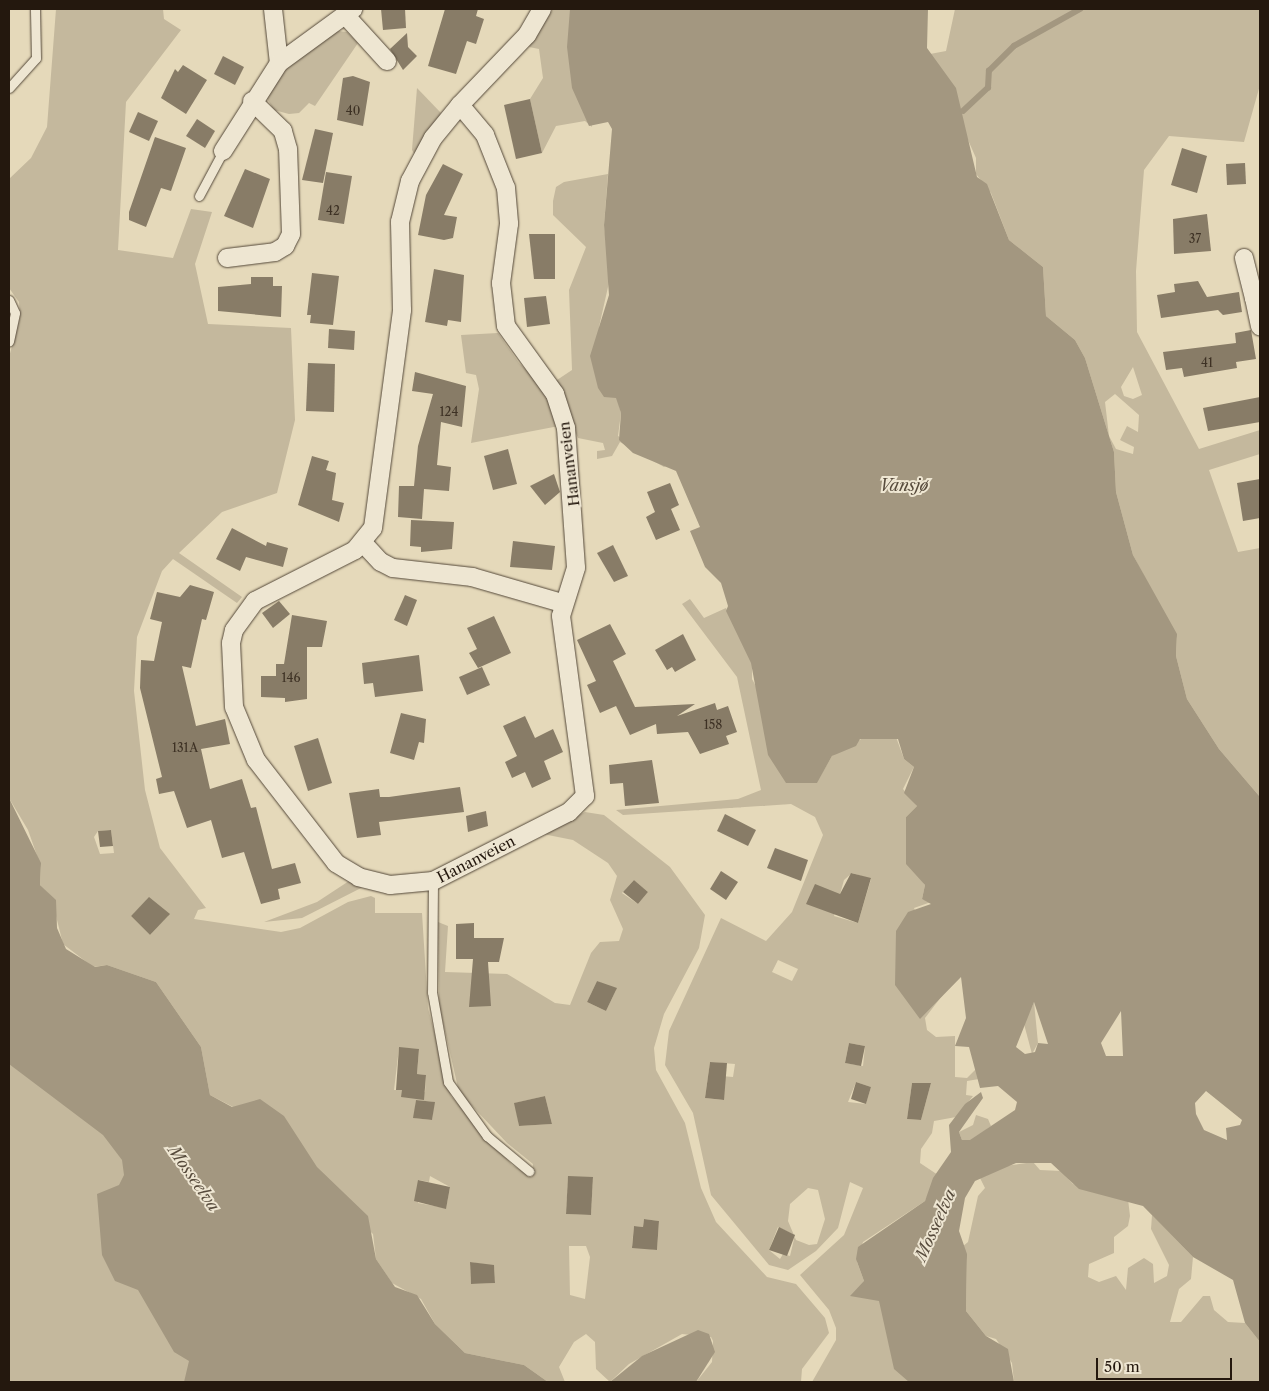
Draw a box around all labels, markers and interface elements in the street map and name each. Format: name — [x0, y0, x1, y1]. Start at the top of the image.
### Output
house number: 40 — [346, 104, 360, 118]
house number: 42 — [326, 204, 340, 218]
house number: 37 — [1189, 232, 1201, 246]
house number: 41 — [1201, 356, 1213, 370]
house number: 124 — [440, 405, 458, 419]
street label: Hananveien — [555, 421, 583, 507]
water label: Vansjø — [880, 475, 928, 495]
house number: 146 — [281, 671, 301, 685]
house number: 158 — [704, 718, 722, 732]
house number: 131A — [172, 741, 198, 755]
street label: Hananveien — [434, 832, 518, 886]
water label: Mosseelva — [164, 1141, 224, 1215]
water label: Mosseelva — [911, 1186, 959, 1264]
scale bar — [1099, 1348, 1235, 1380]
text: 50 m — [1104, 1357, 1140, 1376]

